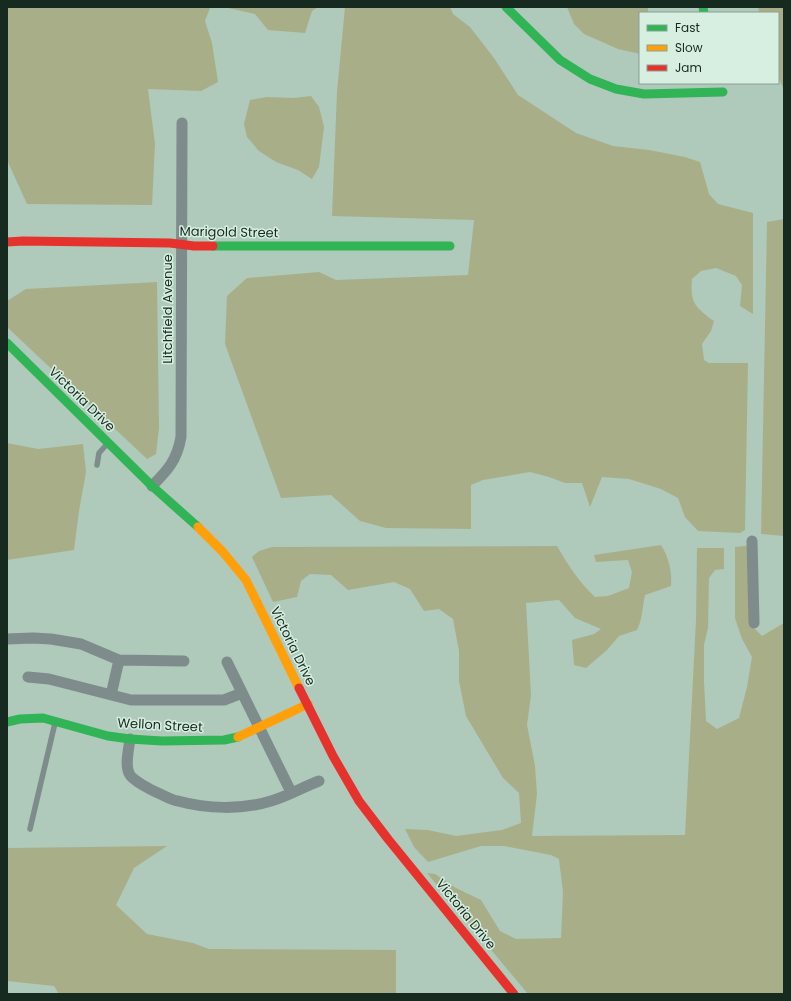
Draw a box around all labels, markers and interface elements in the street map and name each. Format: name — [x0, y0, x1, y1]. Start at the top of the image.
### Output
legend — [639, 12, 779, 84]
text: Fast — [675, 19, 700, 36]
text: Slow — [675, 39, 703, 56]
text: Jam — [675, 59, 702, 76]
street label: Marigold Street — [180, 222, 279, 242]
street label: Litchfield Avenue — [158, 254, 177, 364]
street label: Victoria Drive — [45, 362, 119, 436]
street label: Victoria Drive — [266, 603, 320, 689]
street label: Wellon Street — [117, 713, 203, 737]
street label: Victoria Drive — [432, 875, 500, 953]

